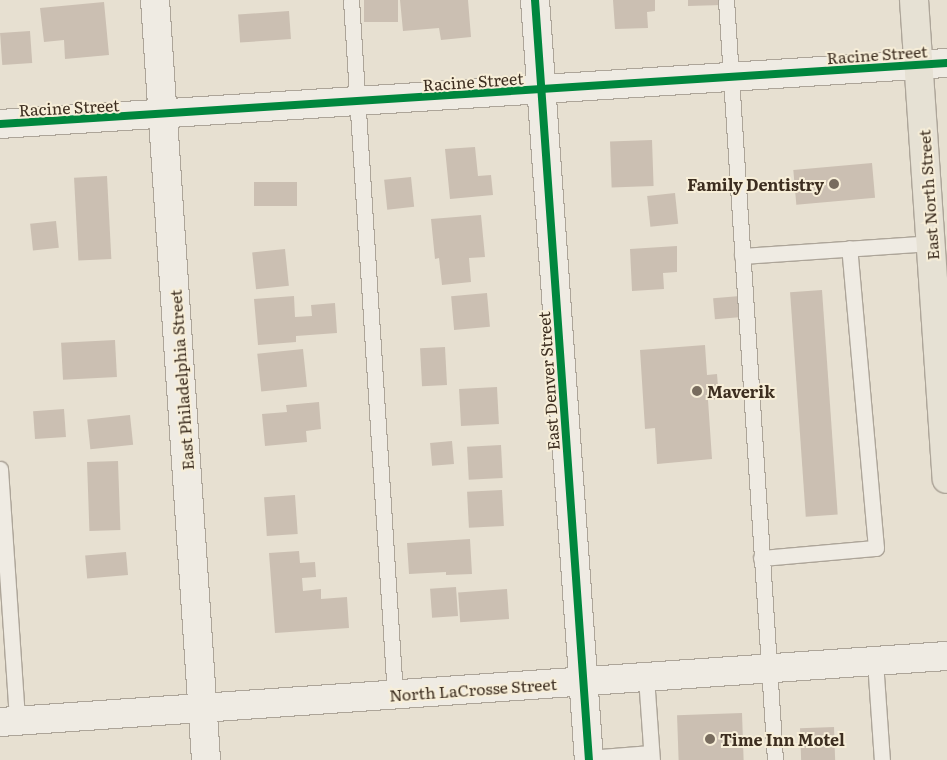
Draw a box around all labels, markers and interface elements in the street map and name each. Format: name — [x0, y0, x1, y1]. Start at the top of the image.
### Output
street label: Racine Street — [826, 41, 928, 67]
street label: Racine Street — [422, 68, 524, 94]
street label: Racine Street — [18, 95, 120, 119]
street label: East North Street — [914, 129, 942, 261]
place label: Family Dentistry — [687, 174, 824, 194]
marker: Family Dentistry — [828, 178, 840, 190]
street label: East Philadelphia Street — [165, 289, 197, 471]
street label: East Denver Street — [534, 311, 562, 451]
place label: Maverik — [707, 381, 775, 401]
marker: Maverik — [691, 385, 703, 397]
street label: North LaCrosse Street — [389, 674, 557, 704]
place label: Time Inn Motel — [720, 729, 845, 749]
marker: Time Inn Motel — [704, 733, 716, 745]

